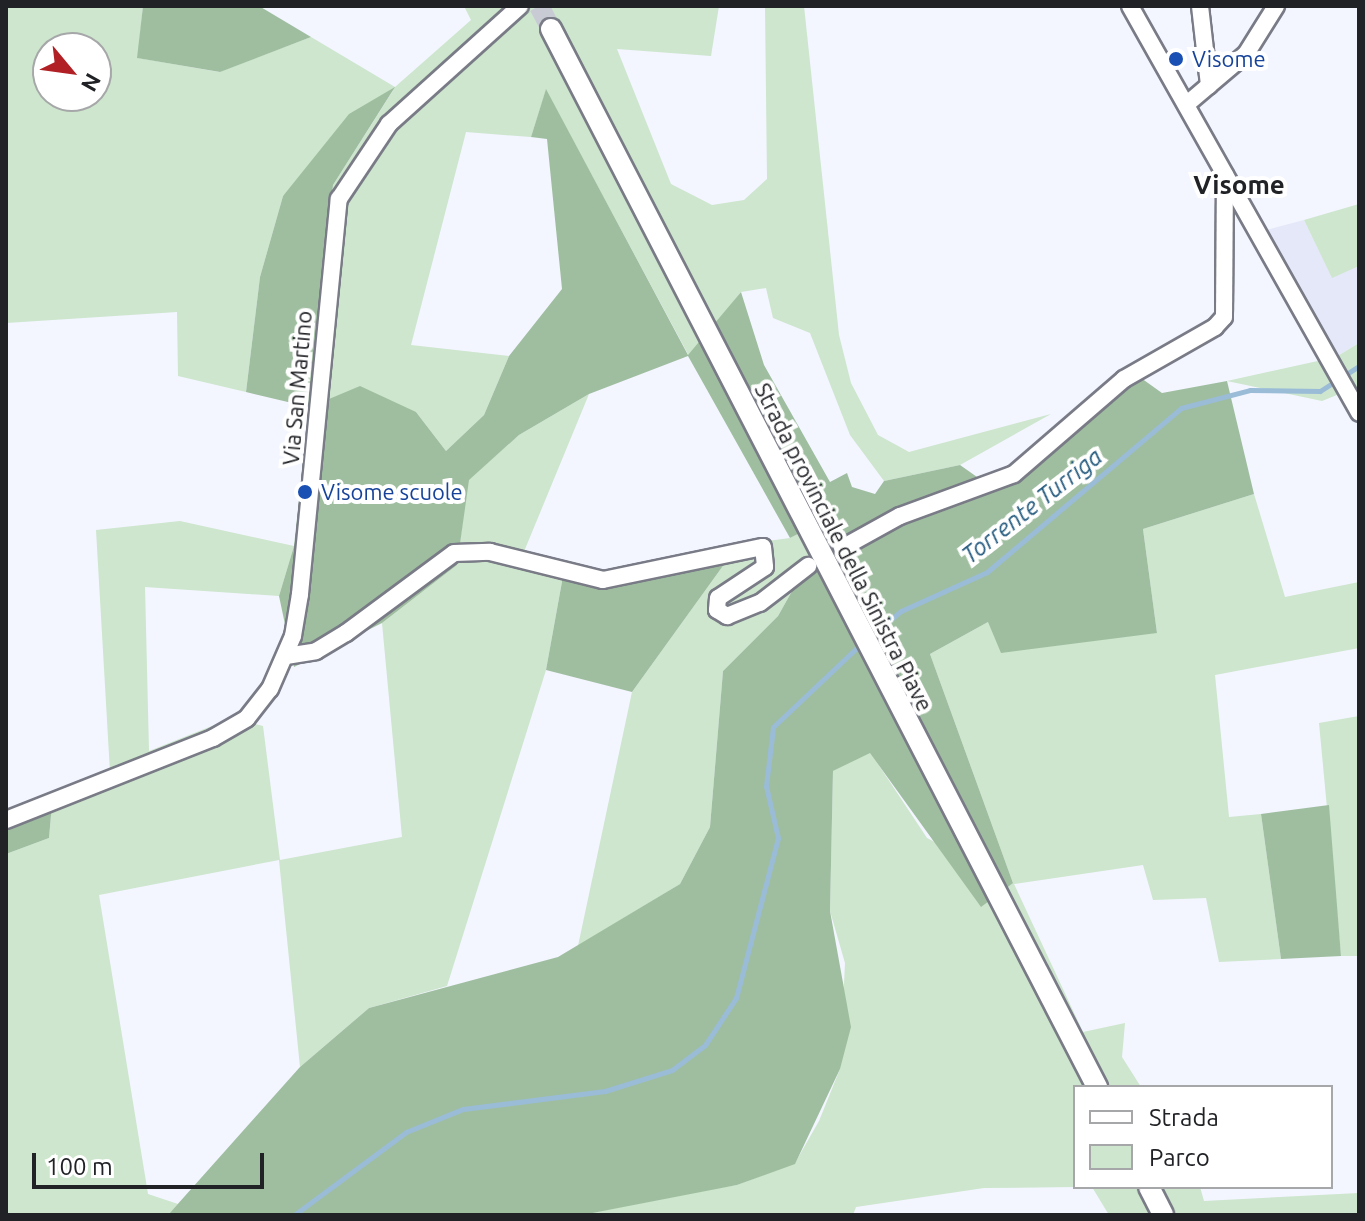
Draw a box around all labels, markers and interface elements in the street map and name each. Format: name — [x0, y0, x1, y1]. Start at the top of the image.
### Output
north arrow — [32, 32, 112, 112]
place label: Visome — [1192, 46, 1266, 72]
marker: Visome — [1167, 50, 1185, 68]
text: N — [77, 70, 107, 96]
district label: Visome — [1193, 169, 1285, 201]
street label: Via San Martino — [277, 310, 317, 466]
street label: Strada provinciale della Sinistra Piave — [749, 379, 939, 715]
water label: Torrente Turriga — [956, 442, 1108, 570]
place label: Visome scuole — [321, 479, 463, 505]
marker: Visome scuole — [296, 483, 314, 501]
legend — [1073, 1085, 1333, 1189]
text: Strada — [1149, 1104, 1219, 1131]
scale bar — [36, 1137, 268, 1187]
text: Parco — [1149, 1144, 1210, 1171]
text: 100 m — [46, 1153, 113, 1180]

